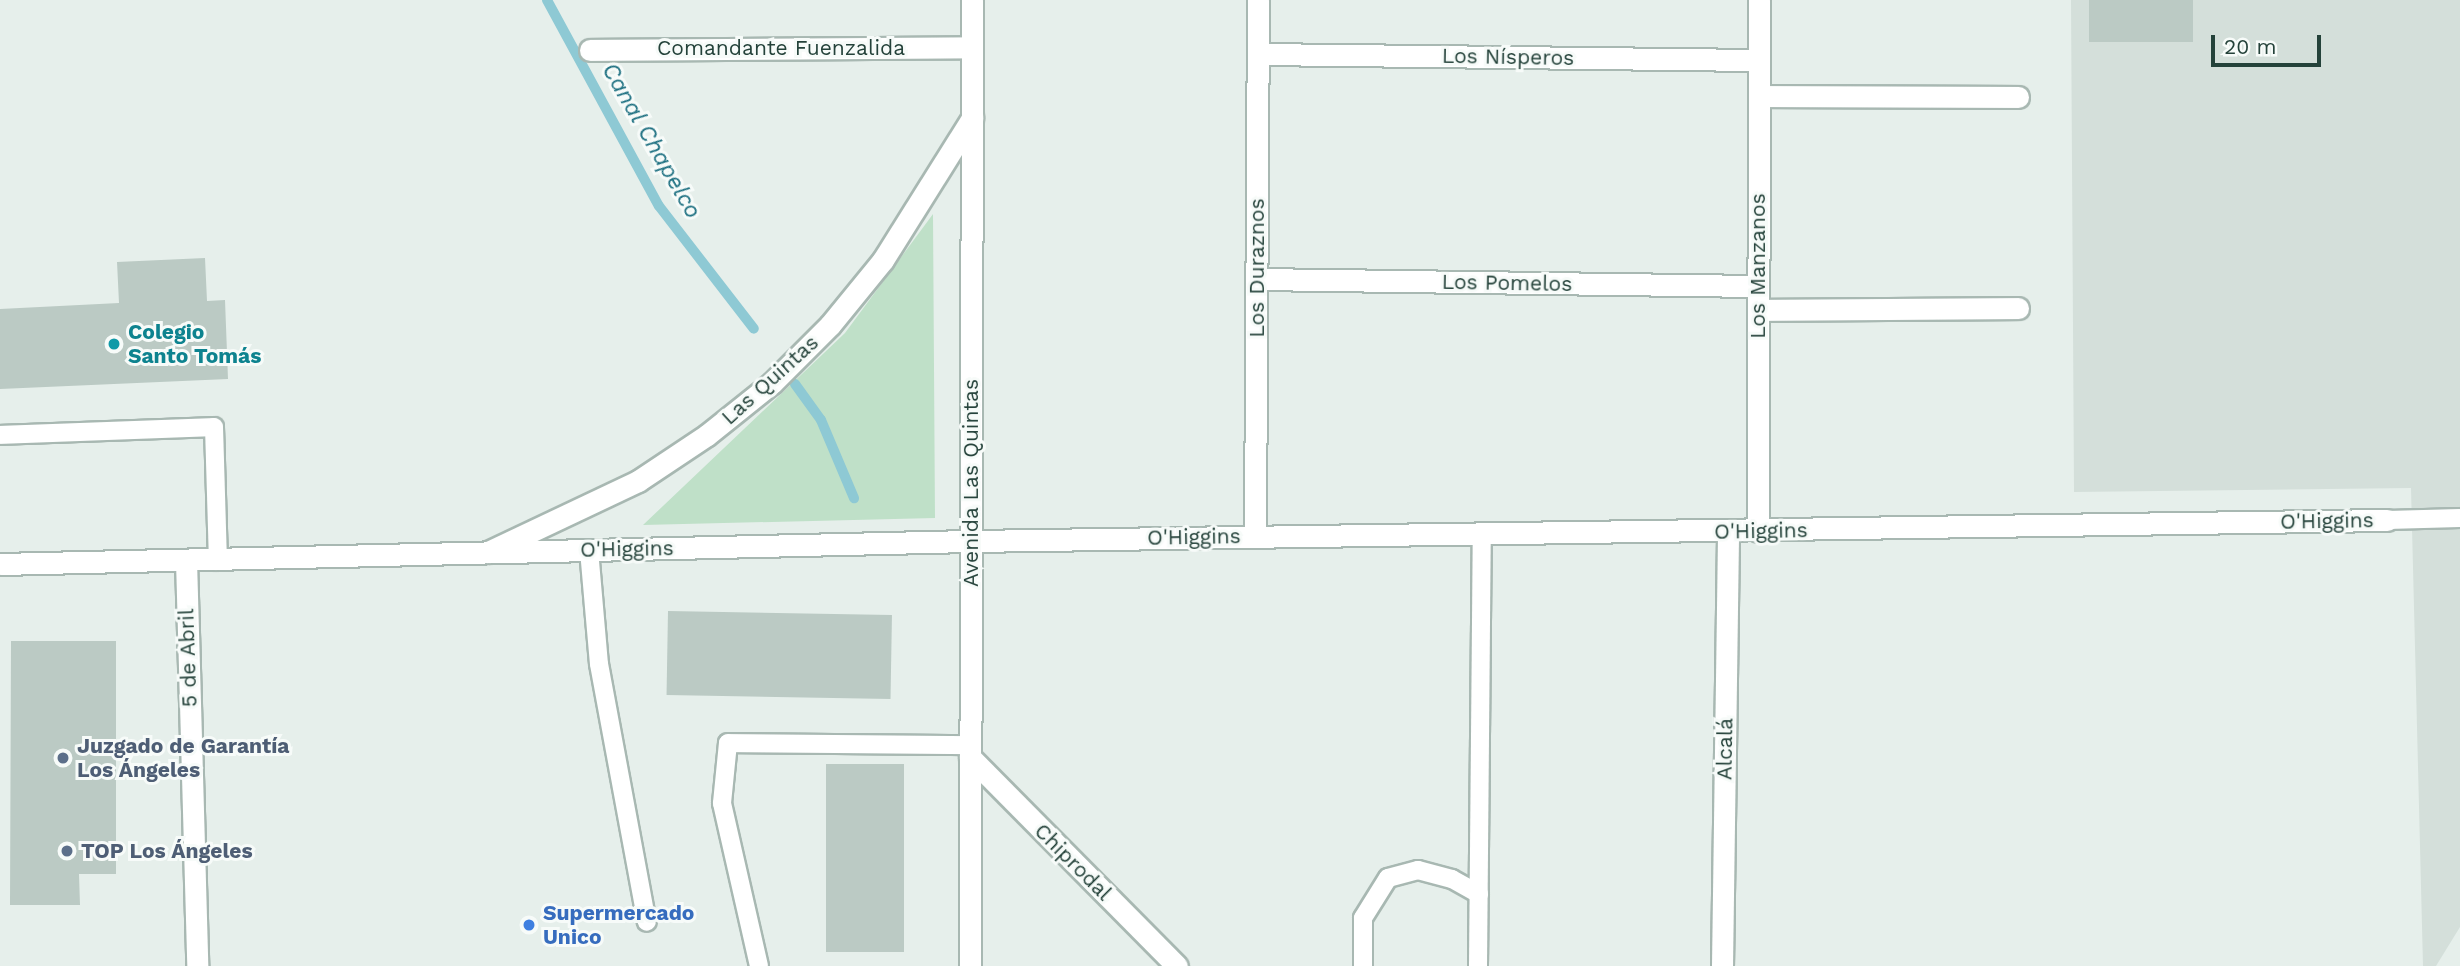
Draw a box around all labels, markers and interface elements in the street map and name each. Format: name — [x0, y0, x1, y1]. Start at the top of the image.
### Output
scale bar — [2215, 21, 2325, 65]
text: 20 m — [2224, 34, 2276, 59]
street label: Comandante Fuenzalida — [657, 35, 905, 61]
street label: Los Nísperos — [1442, 43, 1574, 71]
water label: Canal Chapelco — [595, 58, 707, 224]
street label: Los Manzanos — [1745, 193, 1771, 339]
street label: Los Duraznos — [1244, 198, 1270, 338]
street label: Los Pomelos — [1442, 269, 1572, 297]
place label: Colegio Santo Tomás — [128, 319, 262, 369]
street label: Las Quintas — [716, 330, 824, 430]
marker: Colegio Santo Tomás — [106, 336, 122, 352]
street label: Avenida Las Quintas — [958, 379, 984, 587]
street label: O'Higgins — [2280, 508, 2374, 534]
street label: O'Higgins — [1714, 518, 1808, 544]
street label: O'Higgins — [1147, 524, 1241, 550]
street label: O'Higgins — [580, 536, 674, 562]
street label: 5 de Abril — [174, 608, 202, 708]
street label: Alcalá — [1712, 718, 1738, 780]
place label: Juzgado de Garantía Los Ángeles — [77, 733, 289, 783]
marker: Juzgado de Garantía Los Ángeles — [55, 750, 71, 766]
street label: Chiprodal — [1029, 818, 1117, 906]
place label: TOP Los Ángeles — [81, 838, 253, 864]
marker: TOP Los Ángeles — [59, 843, 75, 859]
place label: Supermercado Unico — [543, 900, 694, 950]
marker: Supermercado Unico — [521, 917, 537, 933]

